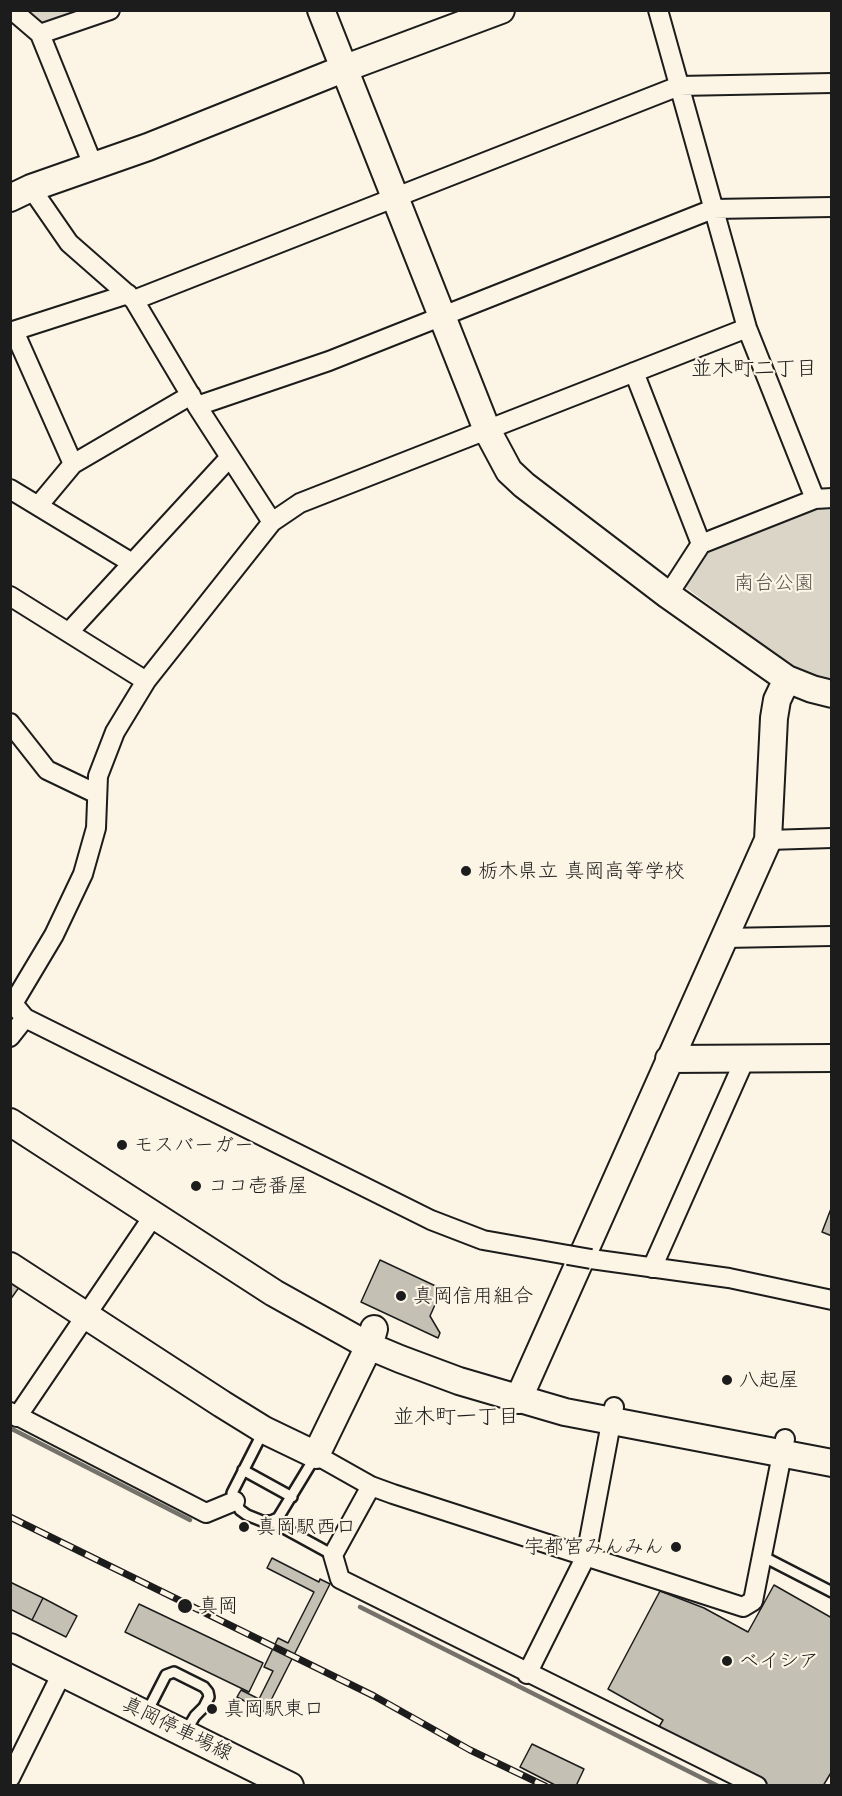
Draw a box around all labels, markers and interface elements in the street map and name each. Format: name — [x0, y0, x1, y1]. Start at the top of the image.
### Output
district label: 並木町二丁目 — [691, 356, 817, 382]
park label: 南台公園 — [734, 571, 814, 595]
place label: 栃木県立 真岡高等学校 — [478, 859, 684, 883]
marker: 栃木県立 真岡高等学校 — [459, 864, 473, 878]
place label: モスバーガー — [134, 1133, 254, 1157]
marker: モスバーガー — [115, 1138, 129, 1152]
place label: ココ壱番屋 — [208, 1174, 308, 1198]
marker: ココ壱番屋 — [189, 1179, 203, 1193]
place label: 真岡信用組合 — [413, 1284, 533, 1308]
marker: 真岡信用組合 — [394, 1289, 408, 1303]
place label: 八起屋 — [739, 1368, 799, 1392]
marker: 八起屋 — [720, 1373, 734, 1387]
district label: 並木町一丁目 — [393, 1404, 519, 1430]
place label: 真岡駅西口 — [256, 1515, 356, 1539]
marker: 真岡駅西口 — [237, 1520, 251, 1534]
place label: 宇都宮みんみん — [524, 1535, 664, 1559]
marker: 宇都宮みんみん — [669, 1540, 683, 1554]
place label: 真岡 — [198, 1594, 238, 1618]
marker: 真岡 — [176, 1597, 194, 1615]
place label: ベイシア — [739, 1649, 819, 1673]
marker: ベイシア — [720, 1654, 734, 1668]
street label: 真岡停車場線 — [118, 1692, 236, 1766]
place label: 真岡駅東口 — [224, 1697, 324, 1721]
marker: 真岡駅東口 — [205, 1702, 219, 1716]

